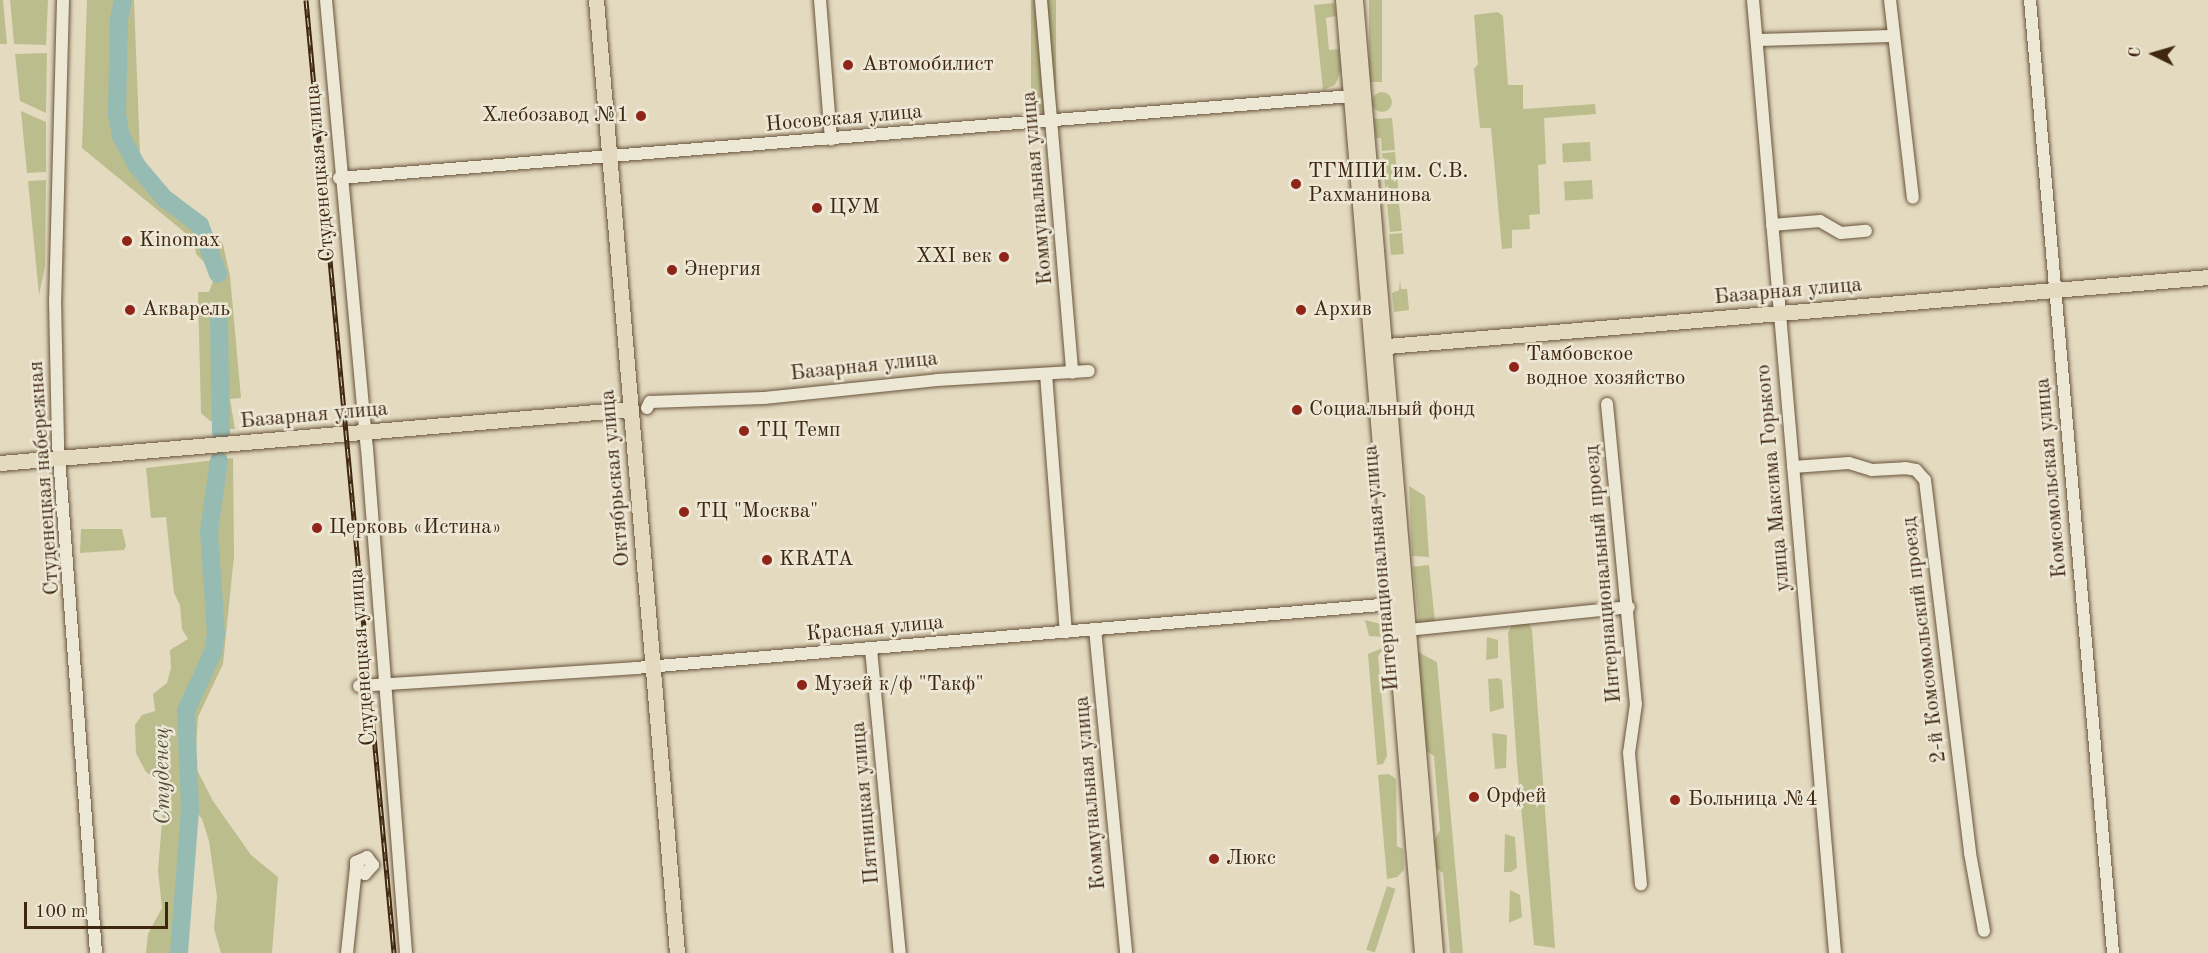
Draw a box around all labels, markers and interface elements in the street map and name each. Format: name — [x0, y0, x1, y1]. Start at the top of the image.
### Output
north arrow — [2124, 24, 2184, 84]
text: С — [2128, 46, 2144, 58]
place label: Автомобилист — [862, 52, 994, 78]
marker: Автомобилист — [839, 56, 857, 74]
street label: Студенецкая улица — [301, 83, 341, 263]
street label: Коммунальная улица — [1017, 90, 1059, 286]
street label: Носовская улица — [765, 100, 923, 138]
place label: Хлебозавод №1 — [482, 103, 629, 129]
marker: Хлебозавод №1 — [634, 109, 648, 123]
place label: ТГМПИ им. С.В. Рахманинова — [1308, 159, 1468, 209]
marker: ТГМПИ им. С.В. Рахманинова — [1289, 177, 1303, 191]
place label: ЦУМ — [829, 195, 880, 221]
marker: ЦУМ — [810, 201, 824, 215]
place label: Kinomax — [139, 228, 220, 254]
marker: Kinomax — [120, 234, 134, 248]
place label: XXI век — [916, 244, 992, 270]
marker: XXI век — [997, 250, 1011, 264]
place label: Энергия — [684, 257, 761, 283]
marker: Энергия — [665, 263, 679, 277]
street label: Базарная улица — [1713, 273, 1863, 311]
place label: Акварель — [142, 297, 230, 323]
place label: Архив — [1313, 297, 1372, 323]
marker: Акварель — [123, 303, 137, 317]
marker: Архив — [1294, 303, 1308, 317]
place label: Тамбовское водное хозяйство — [1526, 342, 1685, 392]
street label: Базарная улица — [789, 347, 939, 387]
street label: Студенецкая набережная — [24, 360, 66, 596]
marker: Тамбовское водное хозяйство — [1507, 360, 1521, 374]
street label: улица Максима Горького — [1751, 363, 1797, 593]
street label: Комсомольская улица — [2031, 377, 2073, 579]
street label: Октябрьская улица — [596, 388, 636, 568]
street label: Базарная улица — [239, 397, 389, 435]
place label: Социальный фонд — [1309, 397, 1475, 423]
marker: Социальный фонд — [1290, 403, 1304, 417]
place label: ТЦ Темп — [756, 418, 841, 444]
marker: ТЦ Темп — [737, 424, 751, 438]
street label: Интернациональная улица — [1359, 444, 1405, 692]
street label: Интернациональный проезд — [1580, 444, 1628, 704]
place label: ТЦ "Москва" — [696, 499, 818, 525]
marker: ТЦ "Москва" — [677, 505, 691, 519]
place label: Церковь «Истина» — [329, 515, 502, 541]
street label: 2-й Комсомольский проезд — [1897, 516, 1953, 764]
marker: Церковь «Истина» — [310, 521, 324, 535]
place label: KRATA — [779, 547, 853, 573]
marker: KRATA — [760, 553, 774, 567]
street label: Студенецкая улица — [344, 567, 382, 747]
street label: Красная улица — [805, 610, 945, 648]
place label: Музей к/ф "Такф" — [814, 672, 984, 698]
marker: Музей к/ф "Такф" — [795, 678, 809, 692]
street label: Коммунальная улица — [1070, 695, 1112, 891]
street label: Пятницкая улица — [846, 721, 886, 885]
water label: Студенец — [149, 727, 177, 825]
place label: Орфей — [1486, 784, 1546, 810]
place label: Больница №4 — [1688, 787, 1818, 813]
marker: Орфей — [1467, 790, 1481, 804]
marker: Больница №4 — [1666, 791, 1684, 809]
place label: Люкс — [1226, 846, 1276, 872]
marker: Люкс — [1207, 852, 1221, 866]
scale bar — [27, 890, 171, 928]
text: 100 m — [35, 903, 86, 921]

